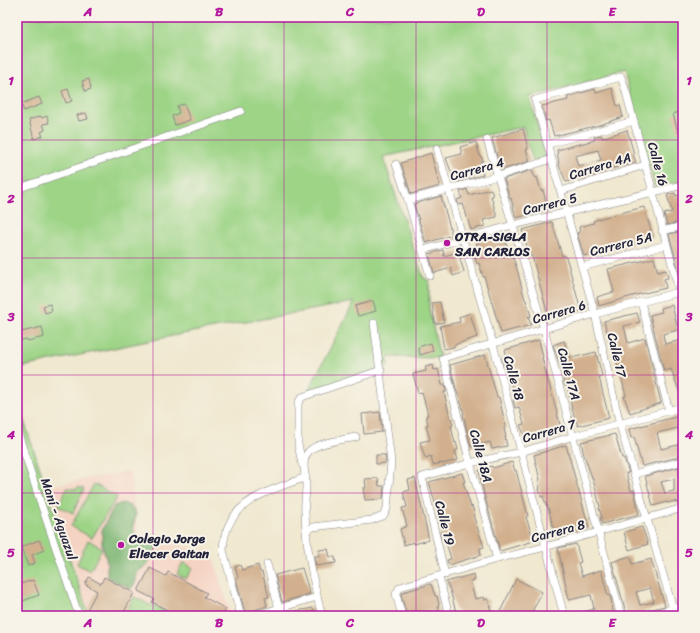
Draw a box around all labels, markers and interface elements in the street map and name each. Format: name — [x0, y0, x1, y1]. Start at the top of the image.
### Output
text: A — [83, 0, 92, 23]
text: B — [215, 0, 224, 23]
text: C — [345, 0, 355, 23]
text: D — [477, 0, 485, 23]
text: E — [608, 0, 617, 23]
text: 1 — [8, 69, 14, 92]
text: 1 — [686, 69, 692, 92]
street label: Calle 16 — [641, 139, 675, 189]
street label: Carrera 4A — [566, 146, 634, 186]
street label: Carrera 4 — [447, 151, 507, 187]
street label: Carrera 5 — [520, 186, 580, 222]
text: 2 — [6, 187, 15, 210]
text: 2 — [684, 187, 693, 210]
place label: OTRA-SIGLA SAN CARLOS — [454, 225, 531, 263]
street label: Carrera 5A — [587, 225, 655, 263]
marker: OTRA-SIGLA SAN CARLOS — [442, 238, 452, 248]
street label: Carrera 6 — [530, 293, 588, 331]
text: 3 — [6, 305, 15, 328]
text: 3 — [684, 305, 693, 328]
street label: Calle 17 — [601, 330, 634, 381]
street label: Calle 17A — [551, 345, 587, 403]
street label: Calle 18 — [497, 353, 531, 403]
street label: Carrera 7 — [520, 412, 580, 450]
text: 4 — [6, 423, 16, 446]
text: 4 — [684, 423, 694, 446]
street label: Calle 18A — [463, 427, 499, 485]
street label: Maní - Aguazul — [34, 475, 84, 564]
street label: Calle 19 — [428, 498, 462, 548]
street label: Carrera 8 — [528, 513, 588, 549]
place label: Colegio Jorge Eliecer Gaitan — [128, 527, 210, 565]
marker: Colegio Jorge Eliecer Gaitan — [116, 540, 126, 550]
text: 5 — [7, 541, 15, 564]
text: 5 — [685, 541, 693, 564]
text: A — [83, 611, 92, 633]
text: B — [215, 611, 224, 633]
text: C — [345, 611, 355, 633]
text: D — [477, 611, 485, 633]
text: E — [608, 611, 617, 633]

